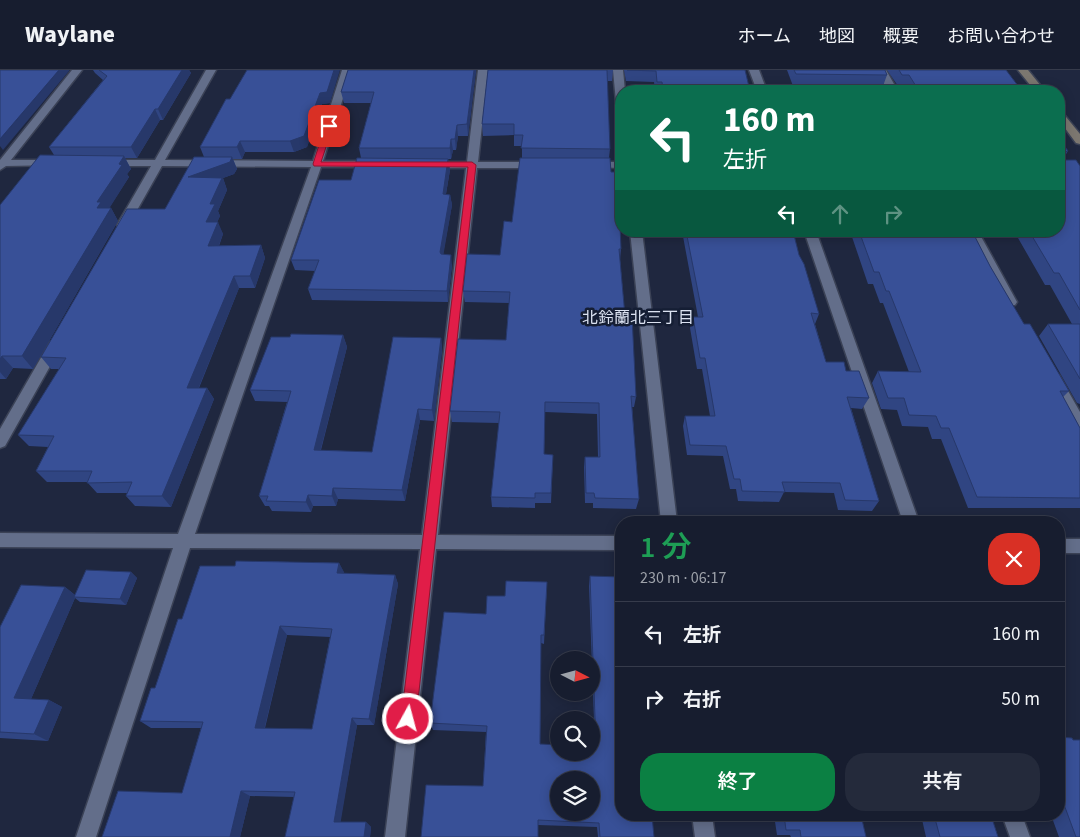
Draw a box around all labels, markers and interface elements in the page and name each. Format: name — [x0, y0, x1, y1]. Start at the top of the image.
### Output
text: Waylane — [25, 17, 115, 52]
text: ホーム — [738, 24, 791, 49]
text: 地図 — [819, 24, 855, 49]
text: 概要 — [883, 24, 919, 49]
text: お問い合わせ — [947, 24, 1055, 49]
text: 160 m — [723, 95, 815, 145]
pin — [308, 105, 350, 147]
icon: left — [640, 105, 705, 170]
icon: arrive — [315, 112, 343, 140]
text: 左折 — [723, 144, 767, 176]
icon: left — [773, 200, 801, 228]
icon: ahead — [826, 200, 854, 228]
icon: right — [879, 200, 907, 228]
district label: 北鈴蘭北三丁目 — [582, 307, 694, 329]
text: 1 分 — [640, 526, 691, 569]
button: close — [988, 533, 1040, 585]
text: 230 m · 06:17 — [640, 567, 727, 589]
icon: left — [640, 620, 668, 648]
text: 160 m — [992, 621, 1040, 648]
text: 左折 — [683, 622, 721, 649]
north arrow — [550, 651, 600, 701]
map controls — [550, 651, 600, 821]
icon: right — [640, 685, 668, 713]
text: 50 m — [1002, 686, 1040, 713]
text: 右折 — [683, 687, 721, 714]
position arrow — [381, 692, 433, 744]
button: search — [550, 711, 600, 761]
button: 終了 — [640, 753, 835, 811]
button: 共有 — [845, 753, 1040, 811]
button: layers — [550, 771, 600, 821]

